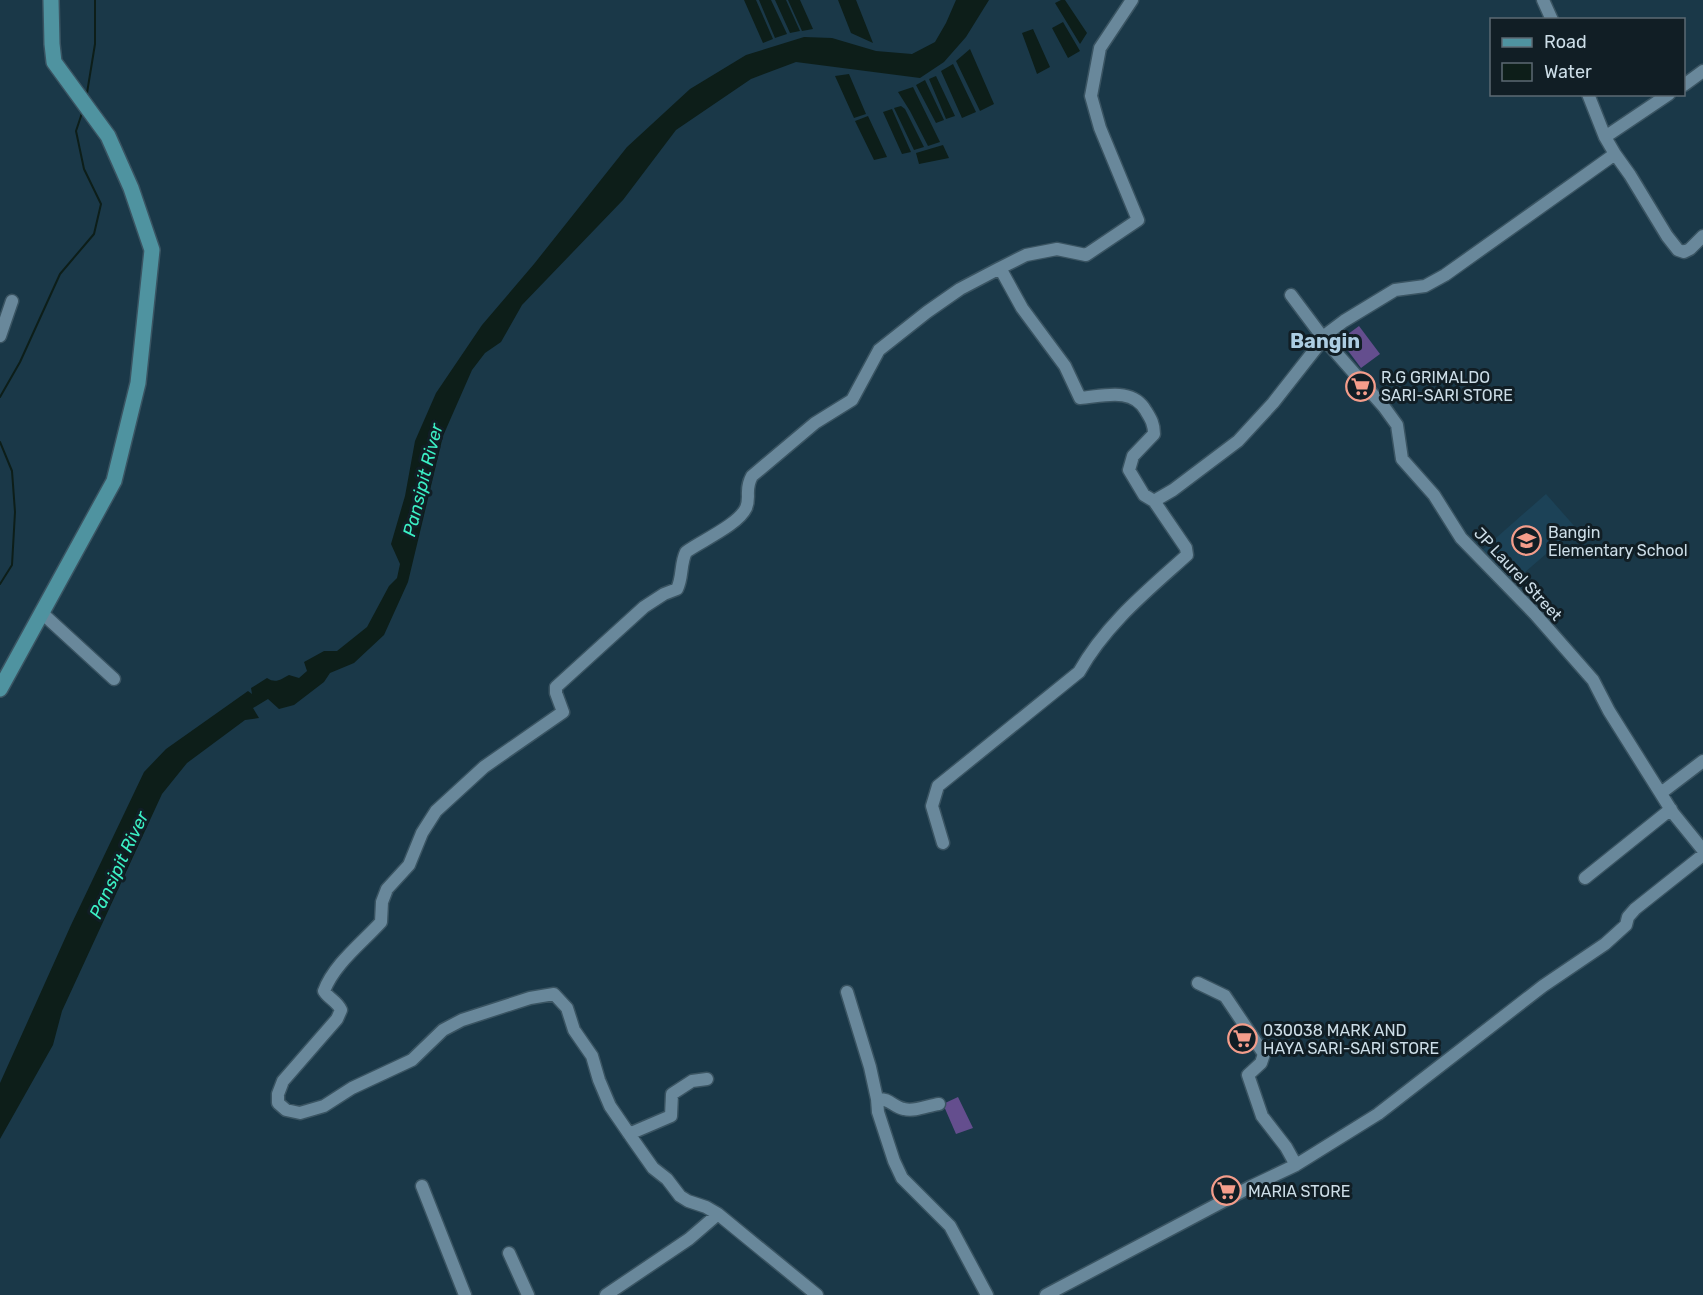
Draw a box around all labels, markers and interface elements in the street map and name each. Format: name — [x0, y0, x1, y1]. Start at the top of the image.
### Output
legend — [1490, 18, 1685, 96]
text: Road — [1544, 31, 1587, 53]
text: Water — [1544, 61, 1592, 83]
district label: Bangin — [1290, 329, 1360, 353]
place label: R.G GRIMALDO SARI-SARI STORE — [1381, 368, 1513, 405]
supermarket icon: R.G GRIMALDO SARI-SARI STORE — [1344, 370, 1376, 402]
water label: Pansipit River — [398, 420, 448, 539]
street label: JP Laurel Street — [1470, 523, 1566, 625]
place label: Bangin Elementary School — [1548, 523, 1688, 560]
school or university icon: Bangin Elementary School — [1511, 525, 1543, 557]
water label: Pansipit River — [85, 807, 154, 922]
place label: 030038 MARK AND HAYA SARI-SARI STORE — [1263, 1021, 1439, 1058]
supermarket icon: 030038 MARK AND HAYA SARI-SARI STORE — [1226, 1023, 1258, 1055]
supermarket icon: MARIA STORE — [1211, 1175, 1243, 1207]
place label: MARIA STORE — [1248, 1182, 1350, 1201]

